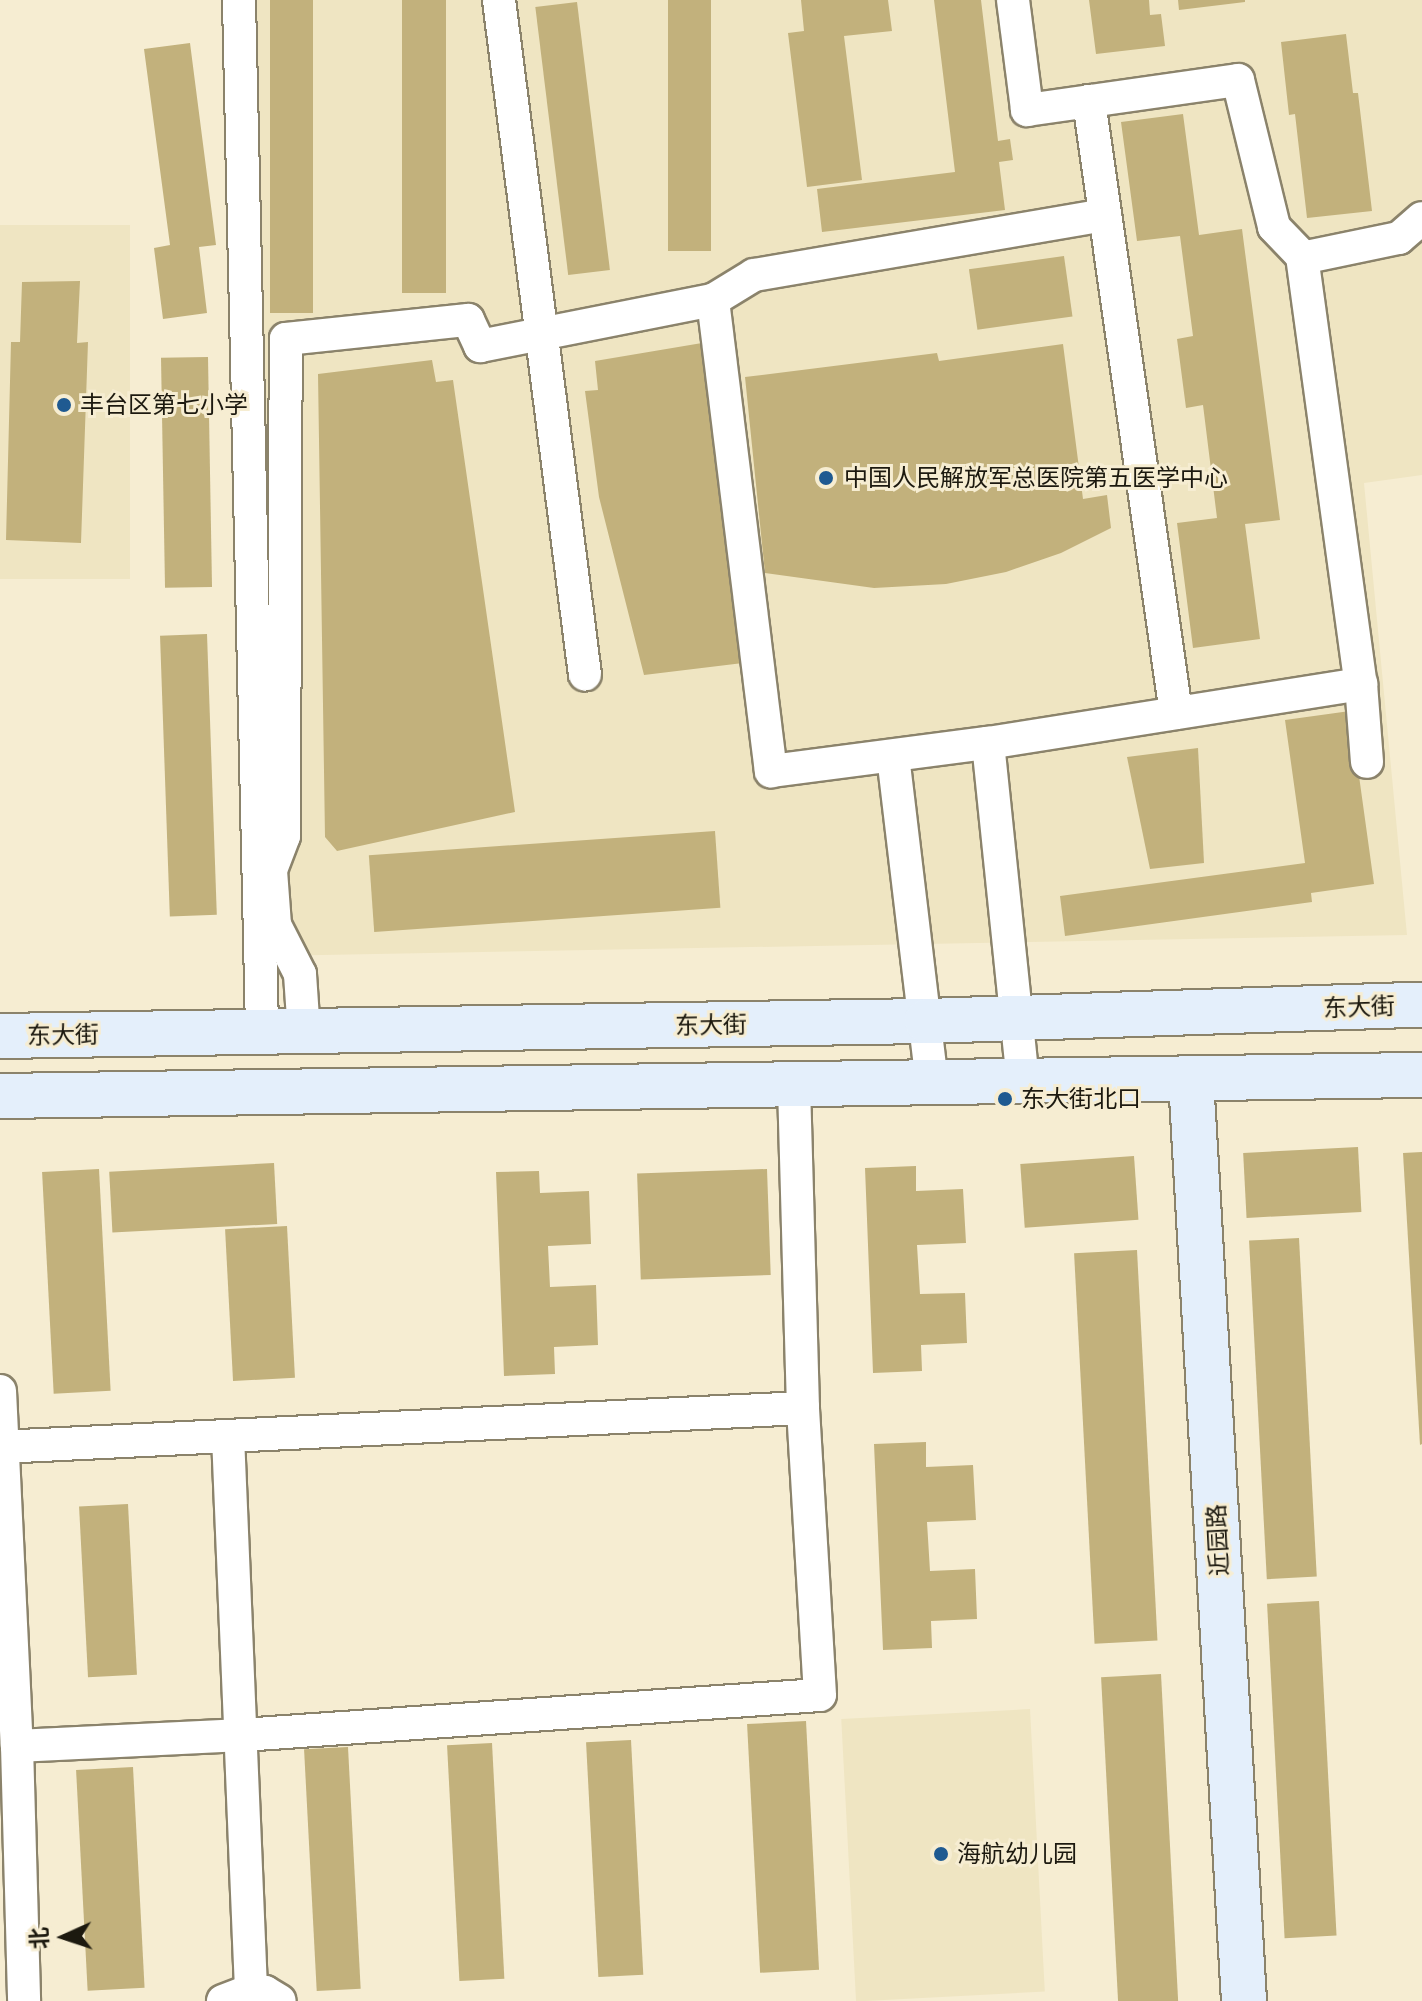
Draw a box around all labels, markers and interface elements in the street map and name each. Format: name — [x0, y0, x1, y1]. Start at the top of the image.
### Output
place label: 丰台区第七小学 — [80, 391, 248, 419]
marker: 丰台区第七小学 — [55, 396, 73, 414]
place label: 中国人民解放军总医院第五医学中心 — [844, 464, 1228, 492]
marker: 中国人民解放军总医院第五医学中心 — [815, 467, 837, 489]
street label: 东大街 — [1323, 991, 1395, 1023]
street label: 东大街 — [675, 1010, 747, 1040]
street label: 东大街 — [27, 1020, 99, 1050]
place label: 东大街北口 — [1021, 1085, 1141, 1113]
marker: 东大街北口 — [996, 1090, 1014, 1108]
street label: 近园路 — [1202, 1503, 1234, 1577]
place label: 海航幼儿园 — [957, 1840, 1077, 1868]
marker: 海航幼儿园 — [932, 1845, 950, 1863]
north arrow — [24, 1897, 104, 1977]
text: 北 — [25, 1927, 54, 1950]

